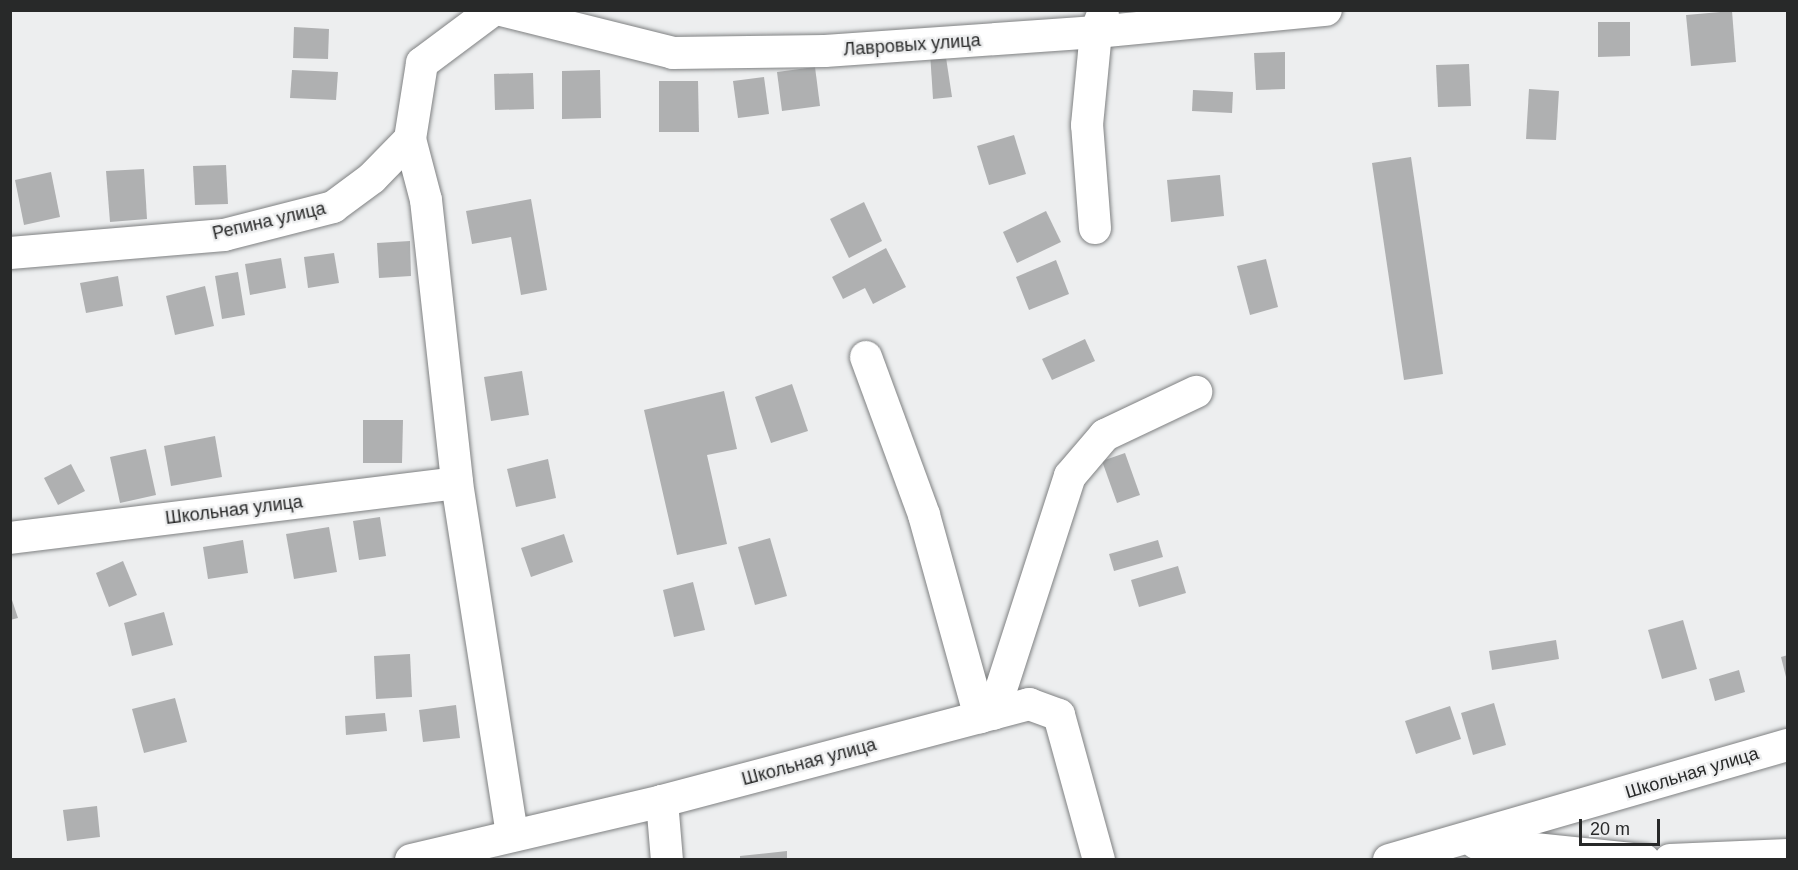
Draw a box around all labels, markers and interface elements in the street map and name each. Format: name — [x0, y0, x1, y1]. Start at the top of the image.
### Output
street label: Лавровых улица — [843, 29, 981, 61]
street label: Репина улица — [210, 197, 328, 245]
street label: Школьная улица — [164, 491, 304, 529]
street label: Школьная улица — [739, 734, 879, 790]
street label: Школьная улица — [1623, 742, 1761, 804]
scale bar — [1582, 807, 1663, 845]
text: 20 m — [1590, 819, 1630, 839]

